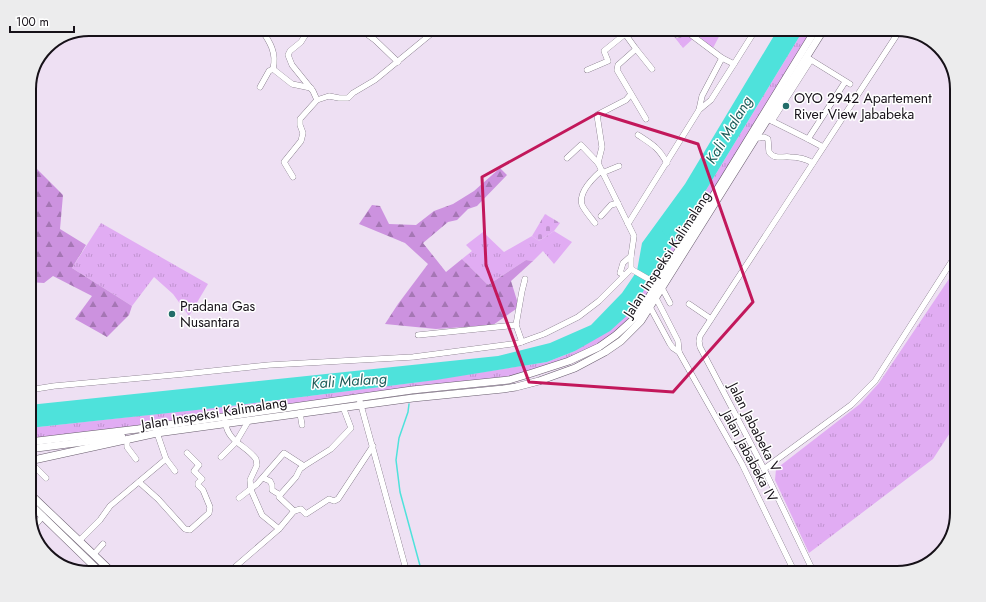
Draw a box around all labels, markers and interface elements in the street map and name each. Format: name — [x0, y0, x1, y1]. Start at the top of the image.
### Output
scale bar — [10, 8, 74, 34]
text: 100 m — [16, 13, 49, 31]
place label: OYO 2942 Apartement River View Jababeka — [794, 88, 932, 124]
water label: Kali Malang — [700, 91, 758, 168]
marker: OYO 2942 Apartement River View Jababeka — [781, 101, 791, 111]
street label: Jalan Inspeksi Kalimalang — [617, 187, 715, 323]
place label: Pradana Gas Nusantara — [180, 296, 256, 332]
marker: Pradana Gas Nusantara — [167, 309, 177, 319]
water label: Kali Malang — [310, 367, 388, 395]
street label: Jalan Jababeka V — [723, 377, 786, 476]
street label: Jalan Inspeksi Kalimalang — [138, 392, 288, 435]
street label: Jalan Jababeka IV — [716, 405, 783, 506]

